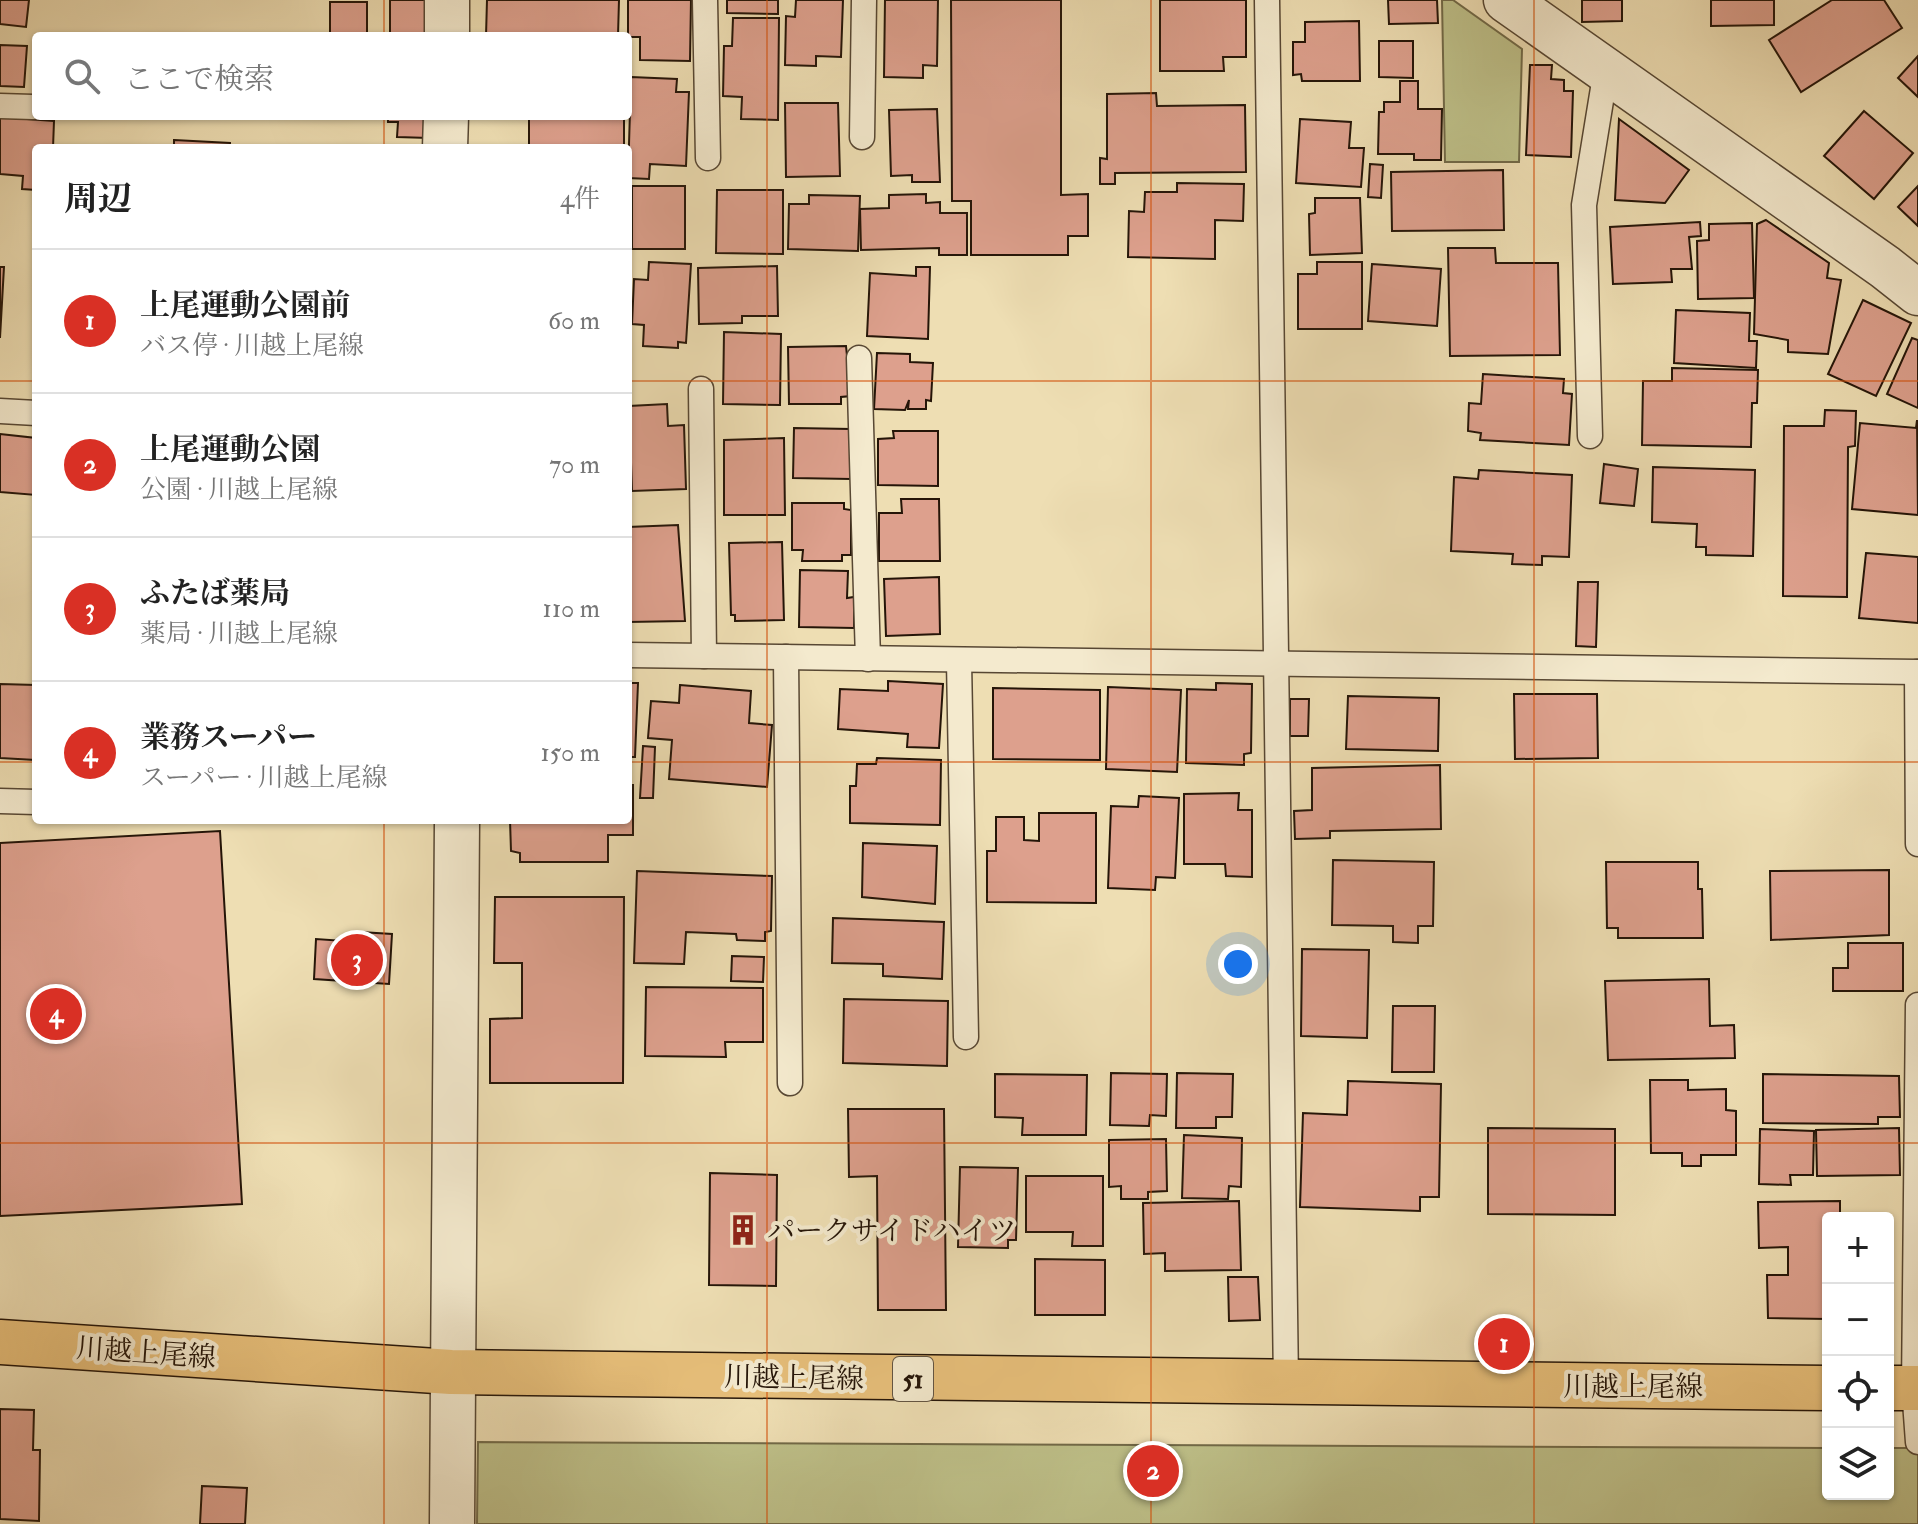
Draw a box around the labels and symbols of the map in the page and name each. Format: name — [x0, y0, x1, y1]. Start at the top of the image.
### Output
pin: 3 — [331, 930, 383, 990]
your location — [1218, 944, 1258, 984]
pin: 4 — [30, 984, 82, 1044]
building icon: パークサイドハイツ — [726, 1213, 760, 1247]
place label: パークサイドハイツ — [767, 1214, 1016, 1249]
pin: 1 — [1478, 1314, 1530, 1374]
street label: 川越上尾線 — [75, 1331, 217, 1376]
road number: 51 — [893, 1357, 933, 1401]
street label: 川越上尾線 — [724, 1360, 864, 1397]
street label: 川越上尾線 — [1563, 1370, 1703, 1405]
pin: 2 — [1127, 1441, 1179, 1501]

